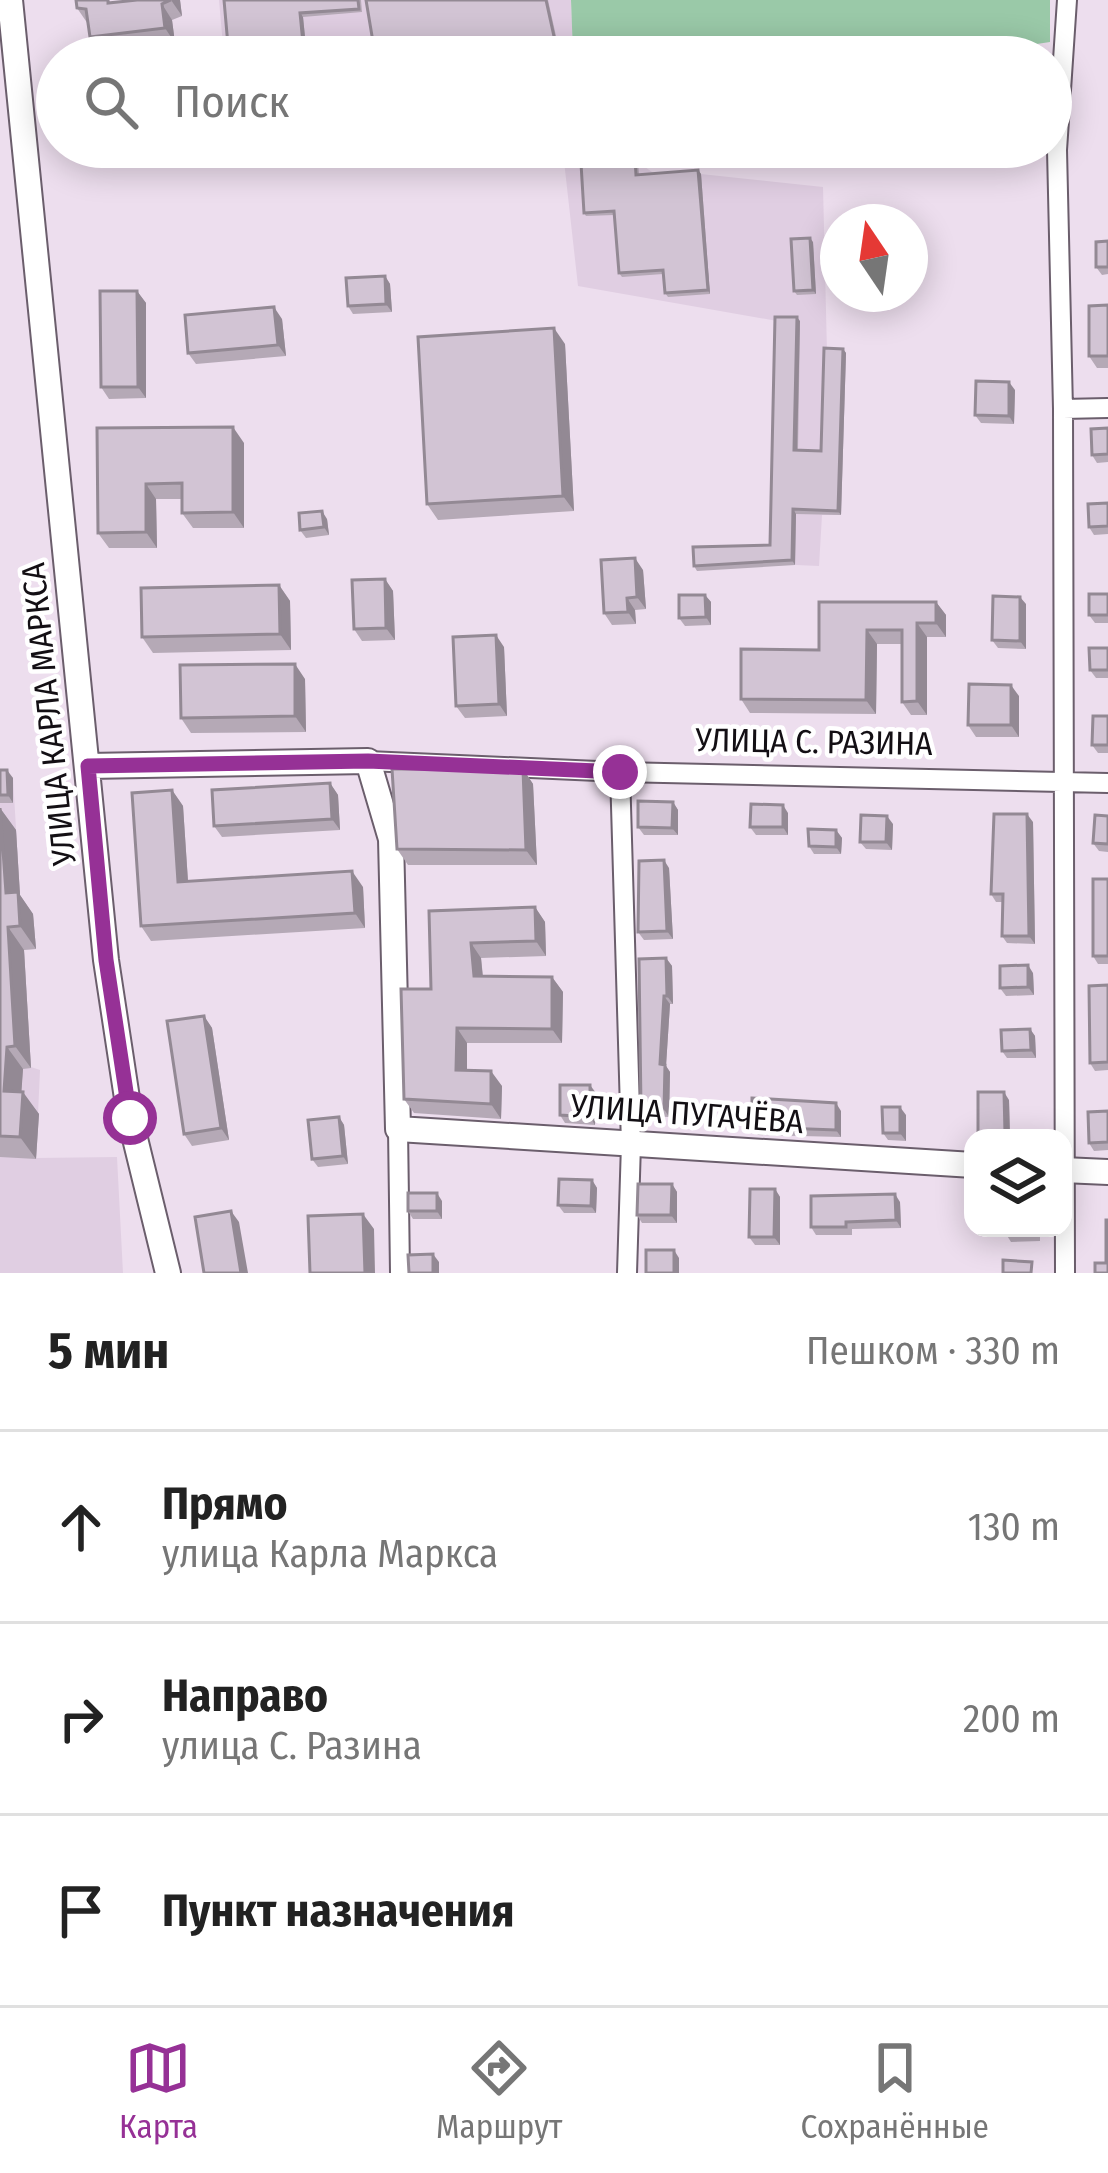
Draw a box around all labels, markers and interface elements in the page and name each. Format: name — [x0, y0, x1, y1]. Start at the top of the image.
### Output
search box — [36, 36, 1072, 168]
icon: search — [78, 69, 144, 135]
text: Поиск — [174, 75, 289, 129]
north arrow — [820, 204, 928, 312]
street label: УЛИЦА КАРЛА МАРКСА — [13, 560, 85, 868]
street label: УЛИЦА С. РАЗИНА — [694, 720, 933, 764]
route end — [593, 745, 647, 799]
street label: УЛИЦА ПУГАЧЁВА — [568, 1086, 805, 1142]
route start — [103, 1091, 157, 1145]
map controls — [964, 1129, 1072, 1237]
button: layers — [964, 1129, 1072, 1237]
text: 5 мин — [48, 1320, 169, 1382]
text: Пешком · 330 m — [806, 1328, 1060, 1374]
text: Прямо — [162, 1477, 287, 1531]
icon: ahead — [48, 1494, 114, 1560]
text: 130 m — [968, 1504, 1060, 1550]
text: улица Карла Маркса — [162, 1531, 498, 1577]
text: Направо — [162, 1669, 328, 1723]
icon: right — [48, 1686, 114, 1752]
text: 200 m — [963, 1696, 1060, 1742]
text: улица С. Разина — [162, 1723, 422, 1769]
icon: arrive — [48, 1878, 114, 1944]
text: Пункт назначения — [162, 1884, 515, 1938]
tab: Карта — [119, 2035, 198, 2147]
tab: Маршрут — [436, 2035, 562, 2147]
tab: Сохранённые — [801, 2035, 989, 2147]

